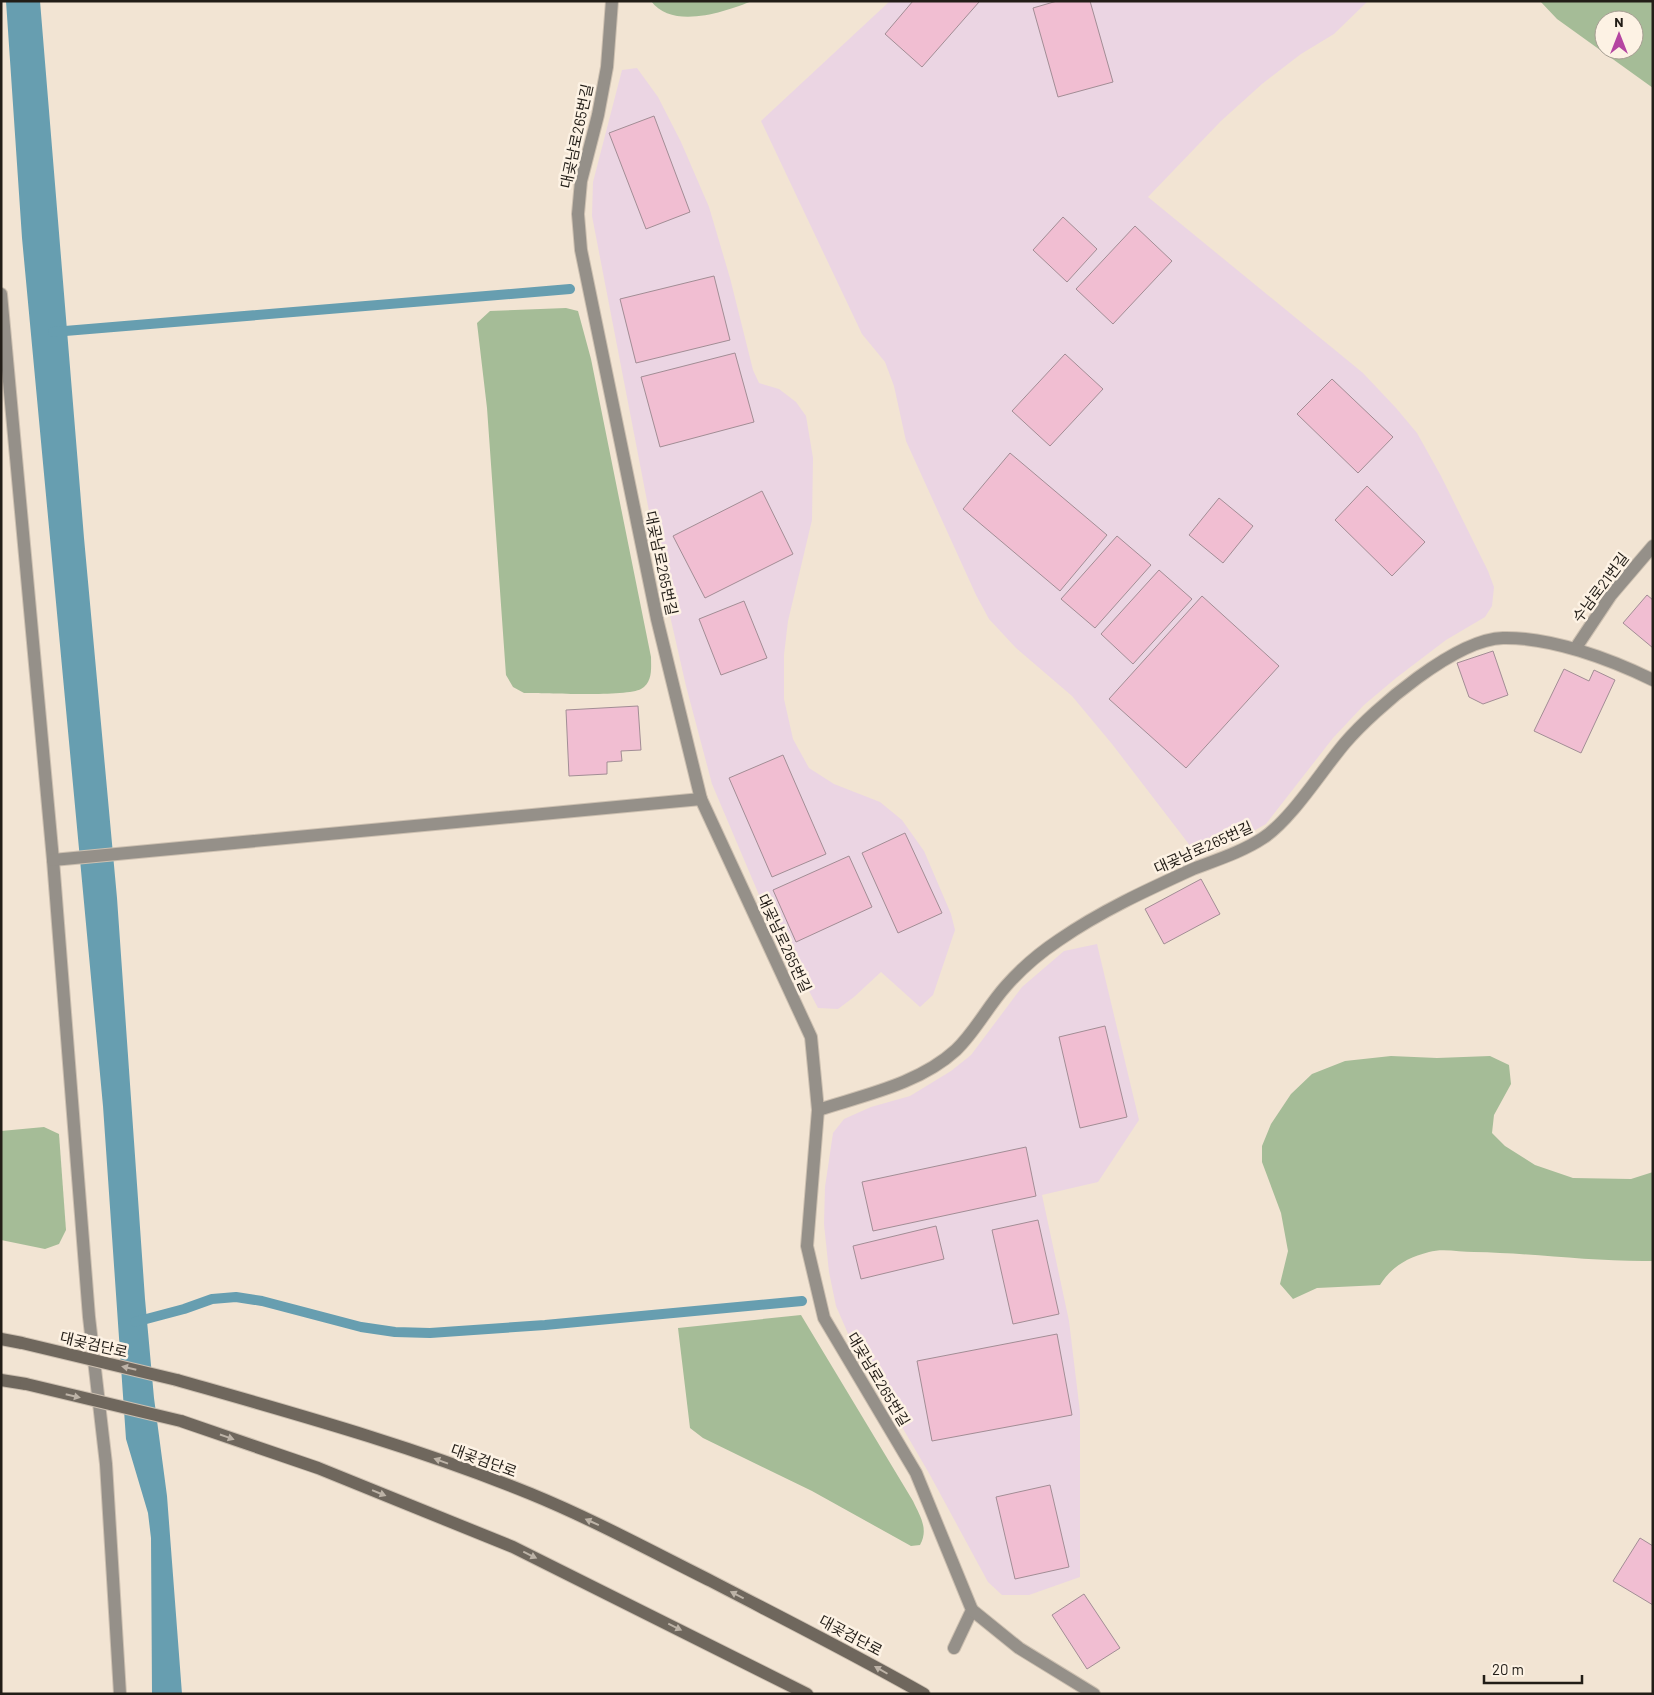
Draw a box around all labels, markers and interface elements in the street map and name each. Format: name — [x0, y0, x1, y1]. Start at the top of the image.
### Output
north arrow — [1594, 10, 1644, 60]
text: N — [1614, 13, 1624, 30]
street label: 대곶남로265번길 — [556, 82, 596, 190]
street label: 대곶남로265번길 — [642, 509, 682, 617]
street label: 수남로21번길 — [1568, 549, 1632, 625]
street label: 대곶남로265번길 — [1151, 817, 1255, 877]
street label: 대곶남로265번길 — [754, 891, 816, 995]
street label: 대곶검단로 — [58, 1327, 130, 1361]
street label: 대곶남로265번길 — [844, 1329, 914, 1429]
one-way arrow — [122, 1364, 137, 1372]
one-way arrow — [66, 1392, 81, 1400]
one-way arrow — [220, 1433, 235, 1441]
street label: 대곶검단로 — [448, 1440, 520, 1480]
one-way arrow — [434, 1457, 449, 1464]
one-way arrow — [372, 1490, 387, 1497]
one-way arrow — [585, 1517, 599, 1525]
one-way arrow — [522, 1551, 537, 1559]
one-way arrow — [730, 1591, 744, 1599]
street label: 대곶검단로 — [816, 1611, 886, 1659]
one-way arrow — [668, 1623, 682, 1631]
scale bar — [1484, 1652, 1582, 1684]
text: 20 m — [1492, 1660, 1524, 1678]
one-way arrow — [875, 1665, 888, 1674]

